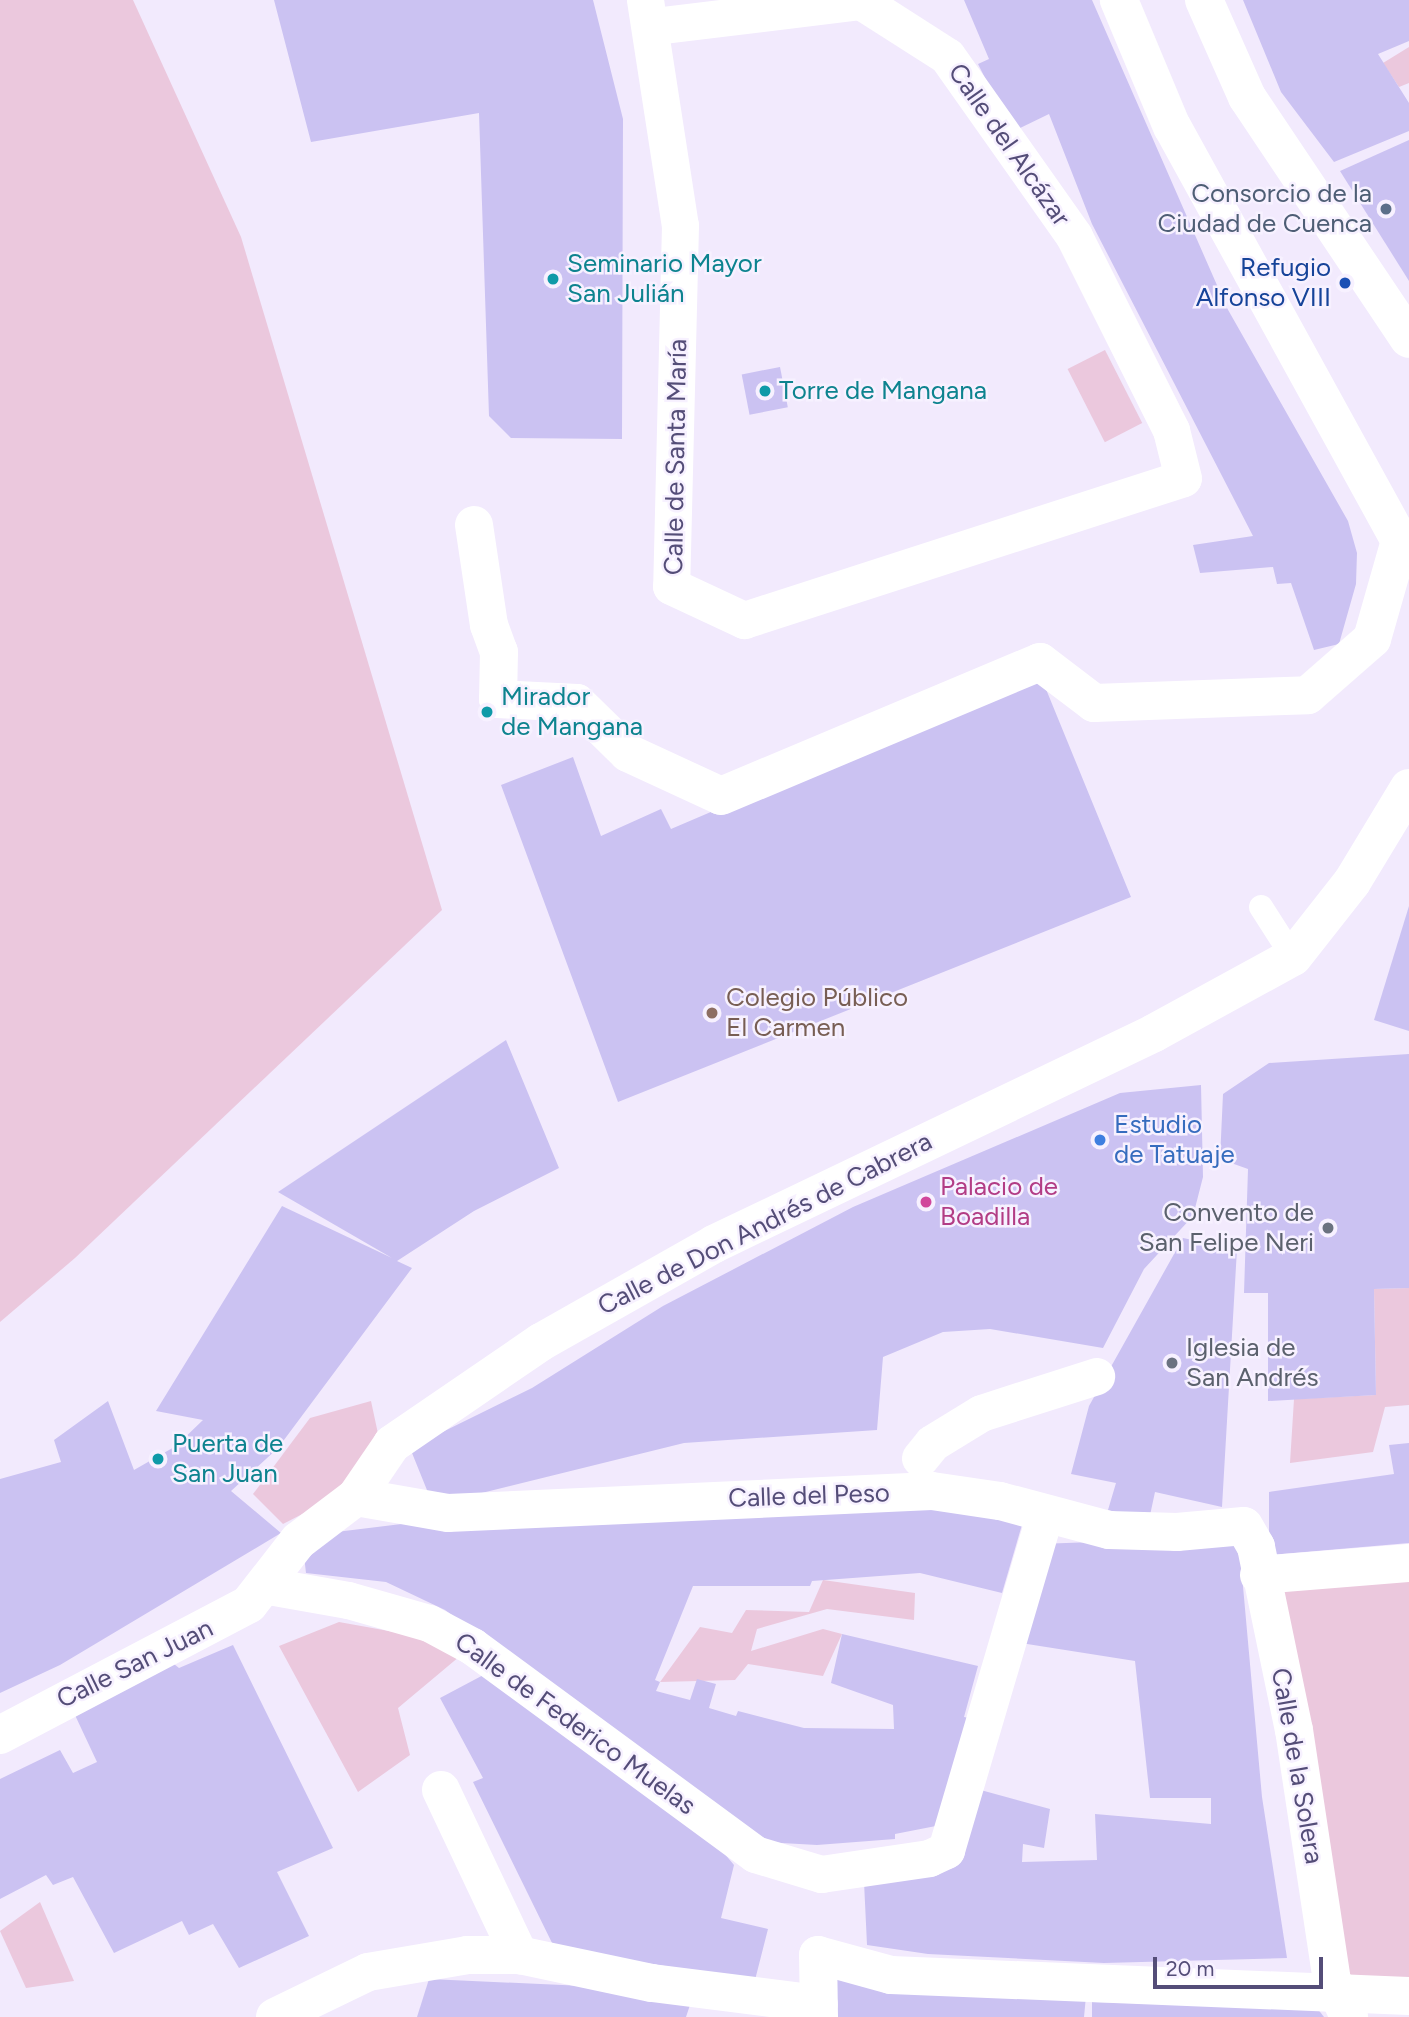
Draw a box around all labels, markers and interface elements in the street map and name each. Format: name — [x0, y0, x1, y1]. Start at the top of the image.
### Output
street label: Calle del Alcázar — [941, 58, 1077, 232]
place label: Consorcio de la Ciudad de Cuenca — [1157, 178, 1372, 240]
marker: Consorcio de la Ciudad de Cuenca — [1378, 201, 1394, 217]
place label: Seminario Mayor San Julián — [567, 248, 762, 310]
place label: Refugio Alfonso VIII — [1196, 252, 1331, 314]
marker: Seminario Mayor San Julián — [545, 271, 561, 287]
marker: Refugio Alfonso VIII — [1337, 275, 1353, 291]
street label: Calle de Santa María — [658, 339, 694, 575]
place label: Torre de Mangana — [779, 375, 987, 407]
marker: Torre de Mangana — [757, 383, 773, 399]
place label: Mirador de Mangana — [501, 681, 643, 742]
marker: Mirador de Mangana — [479, 704, 495, 720]
place label: Colegio Público El Carmen — [726, 982, 908, 1044]
marker: Colegio Público El Carmen — [704, 1005, 720, 1021]
place label: Estudio de Tatuaje — [1114, 1109, 1235, 1170]
street label: Calle de Don Andrés de Cabrera — [593, 1126, 937, 1322]
marker: Estudio de Tatuaje — [1092, 1132, 1108, 1148]
place label: Palacio de Boadilla — [940, 1171, 1058, 1232]
marker: Palacio de Boadilla — [918, 1194, 934, 1210]
place label: Convento de San Felipe Neri — [1139, 1197, 1314, 1258]
marker: Convento de San Felipe Neri — [1320, 1220, 1336, 1236]
place label: Iglesia de San Andrés — [1186, 1332, 1319, 1394]
marker: Iglesia de San Andrés — [1164, 1355, 1180, 1371]
place label: Puerta de San Juan — [172, 1428, 283, 1490]
marker: Puerta de San Juan — [150, 1451, 166, 1467]
street label: Calle del Peso — [728, 1478, 890, 1514]
street label: Calle San Juan — [52, 1613, 218, 1715]
street label: Calle de Federico Muelas — [449, 1626, 701, 1822]
street label: Calle de la Solera — [1264, 1666, 1330, 1866]
scale bar — [1157, 1944, 1327, 1988]
text: 20 m — [1166, 1956, 1214, 1981]

